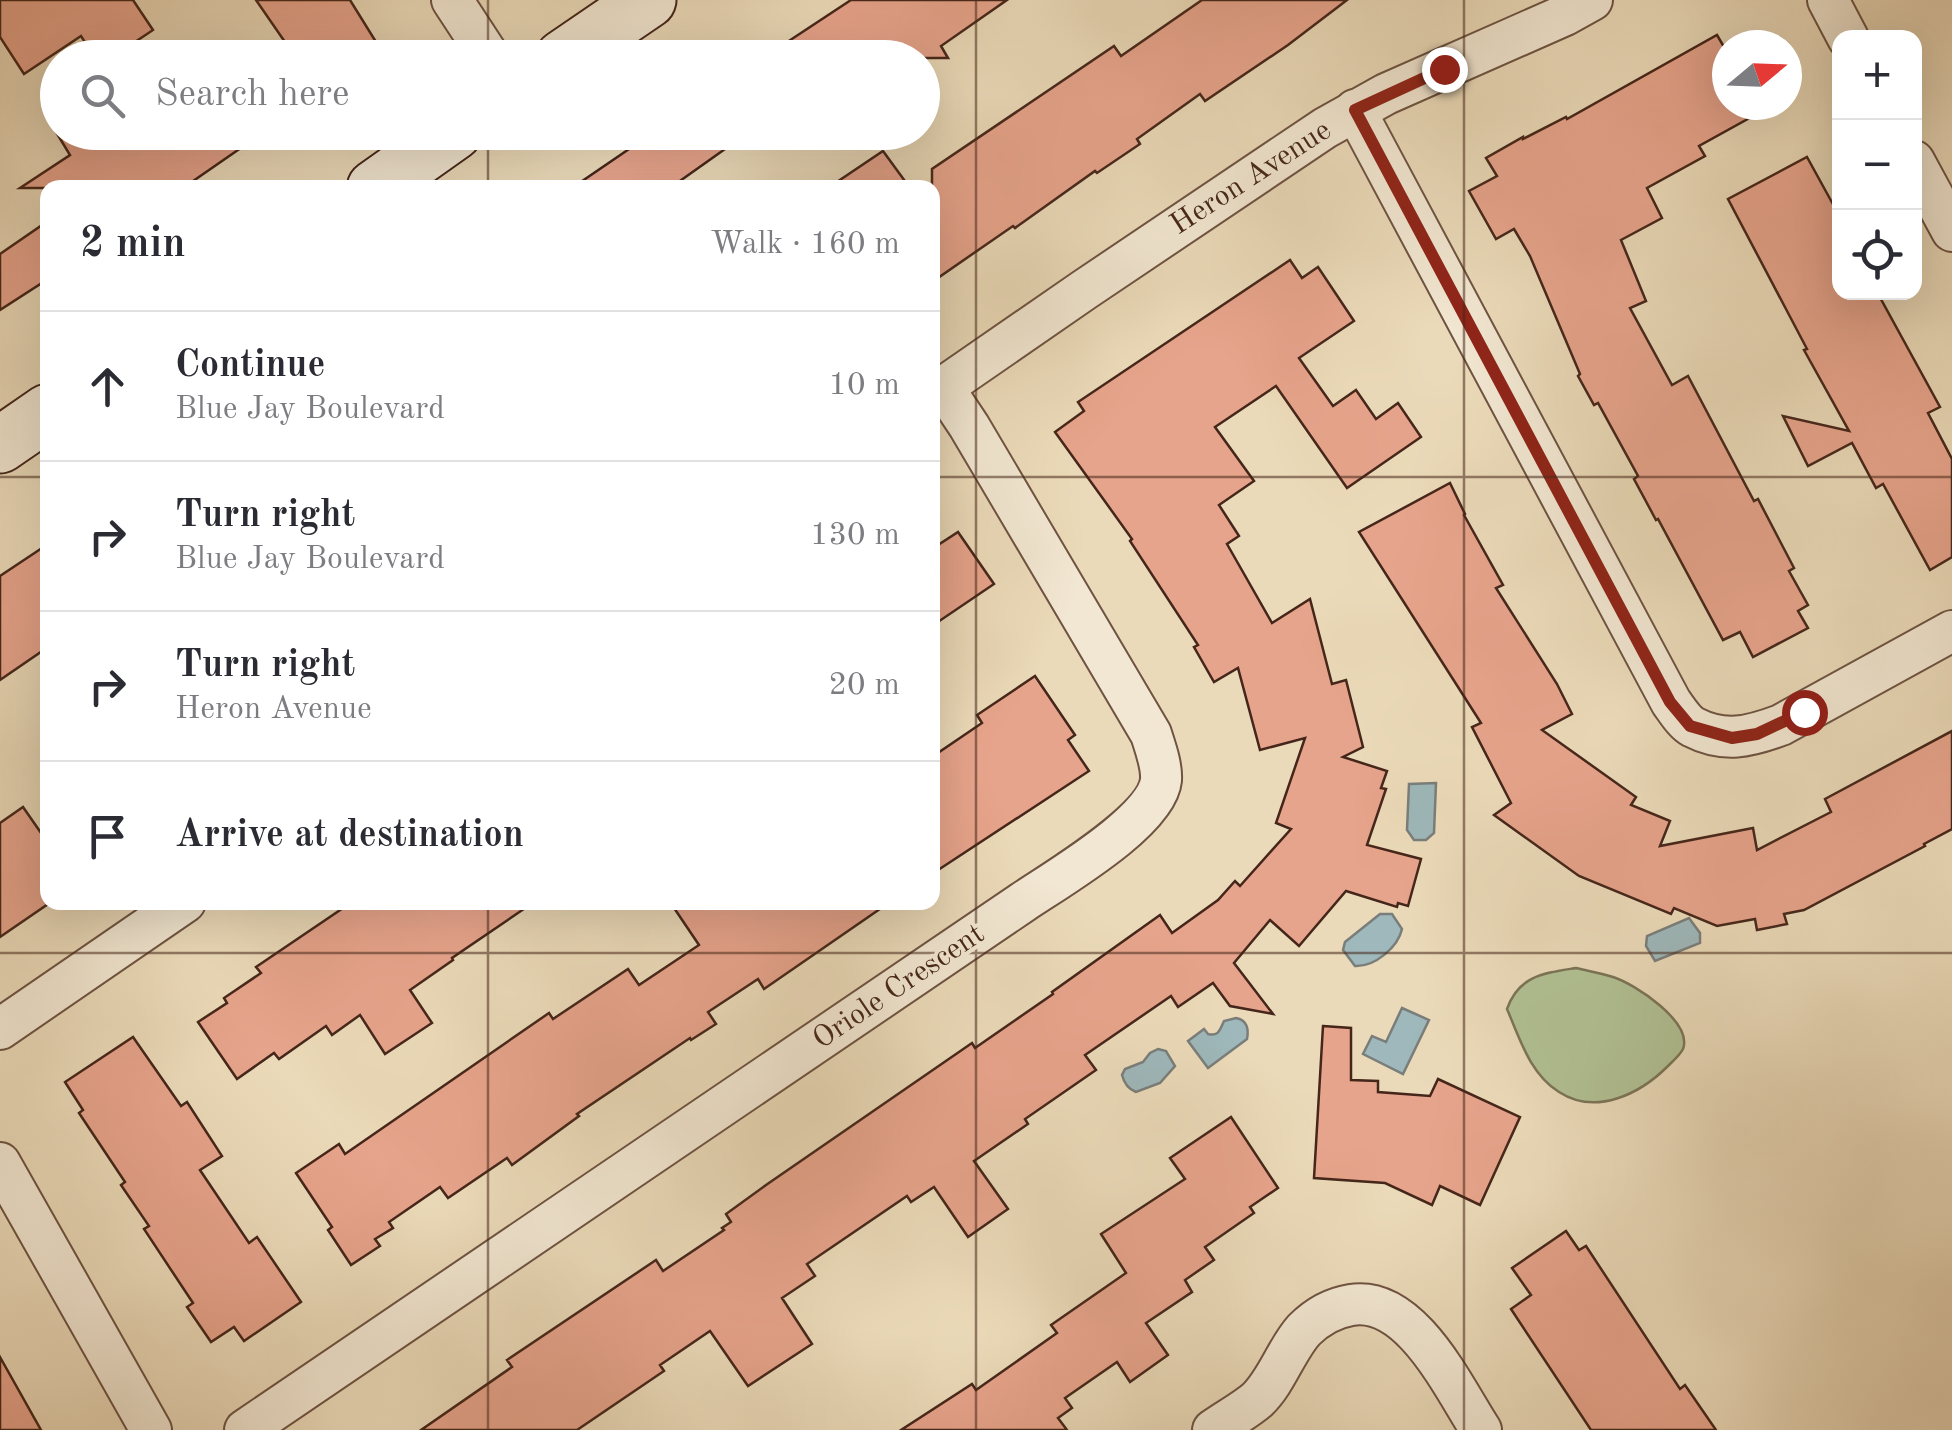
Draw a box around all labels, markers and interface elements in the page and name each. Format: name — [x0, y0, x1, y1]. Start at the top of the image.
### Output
north arrow — [1712, 30, 1802, 120]
map controls — [1832, 30, 1922, 300]
button: + — [1832, 30, 1922, 120]
search box — [40, 40, 940, 150]
route end — [1422, 47, 1468, 93]
icon: search — [75, 68, 130, 123]
text: Search here — [155, 76, 350, 114]
street label: Heron Avenue — [1165, 115, 1337, 241]
button: − — [1832, 120, 1922, 210]
button: locate — [1832, 210, 1922, 300]
text: 2 min — [80, 224, 186, 266]
text: Walk · 160 m — [710, 229, 900, 261]
text: Continue — [175, 347, 325, 385]
icon: ahead — [80, 359, 135, 414]
text: 10 m — [829, 370, 900, 402]
text: Blue Jay Boulevard — [175, 394, 445, 426]
text: Turn right — [175, 497, 355, 535]
icon: right — [80, 509, 135, 564]
text: 130 m — [810, 520, 900, 552]
text: Blue Jay Boulevard — [175, 544, 445, 576]
text: Turn right — [175, 647, 355, 685]
icon: right — [80, 659, 135, 714]
text: 20 m — [829, 670, 900, 702]
route start — [1782, 690, 1828, 736]
text: Heron Avenue — [175, 694, 372, 726]
icon: arrive — [80, 809, 135, 864]
text: Arrive at destination — [175, 817, 524, 855]
street label: Oriole Crescent — [808, 919, 990, 1055]

